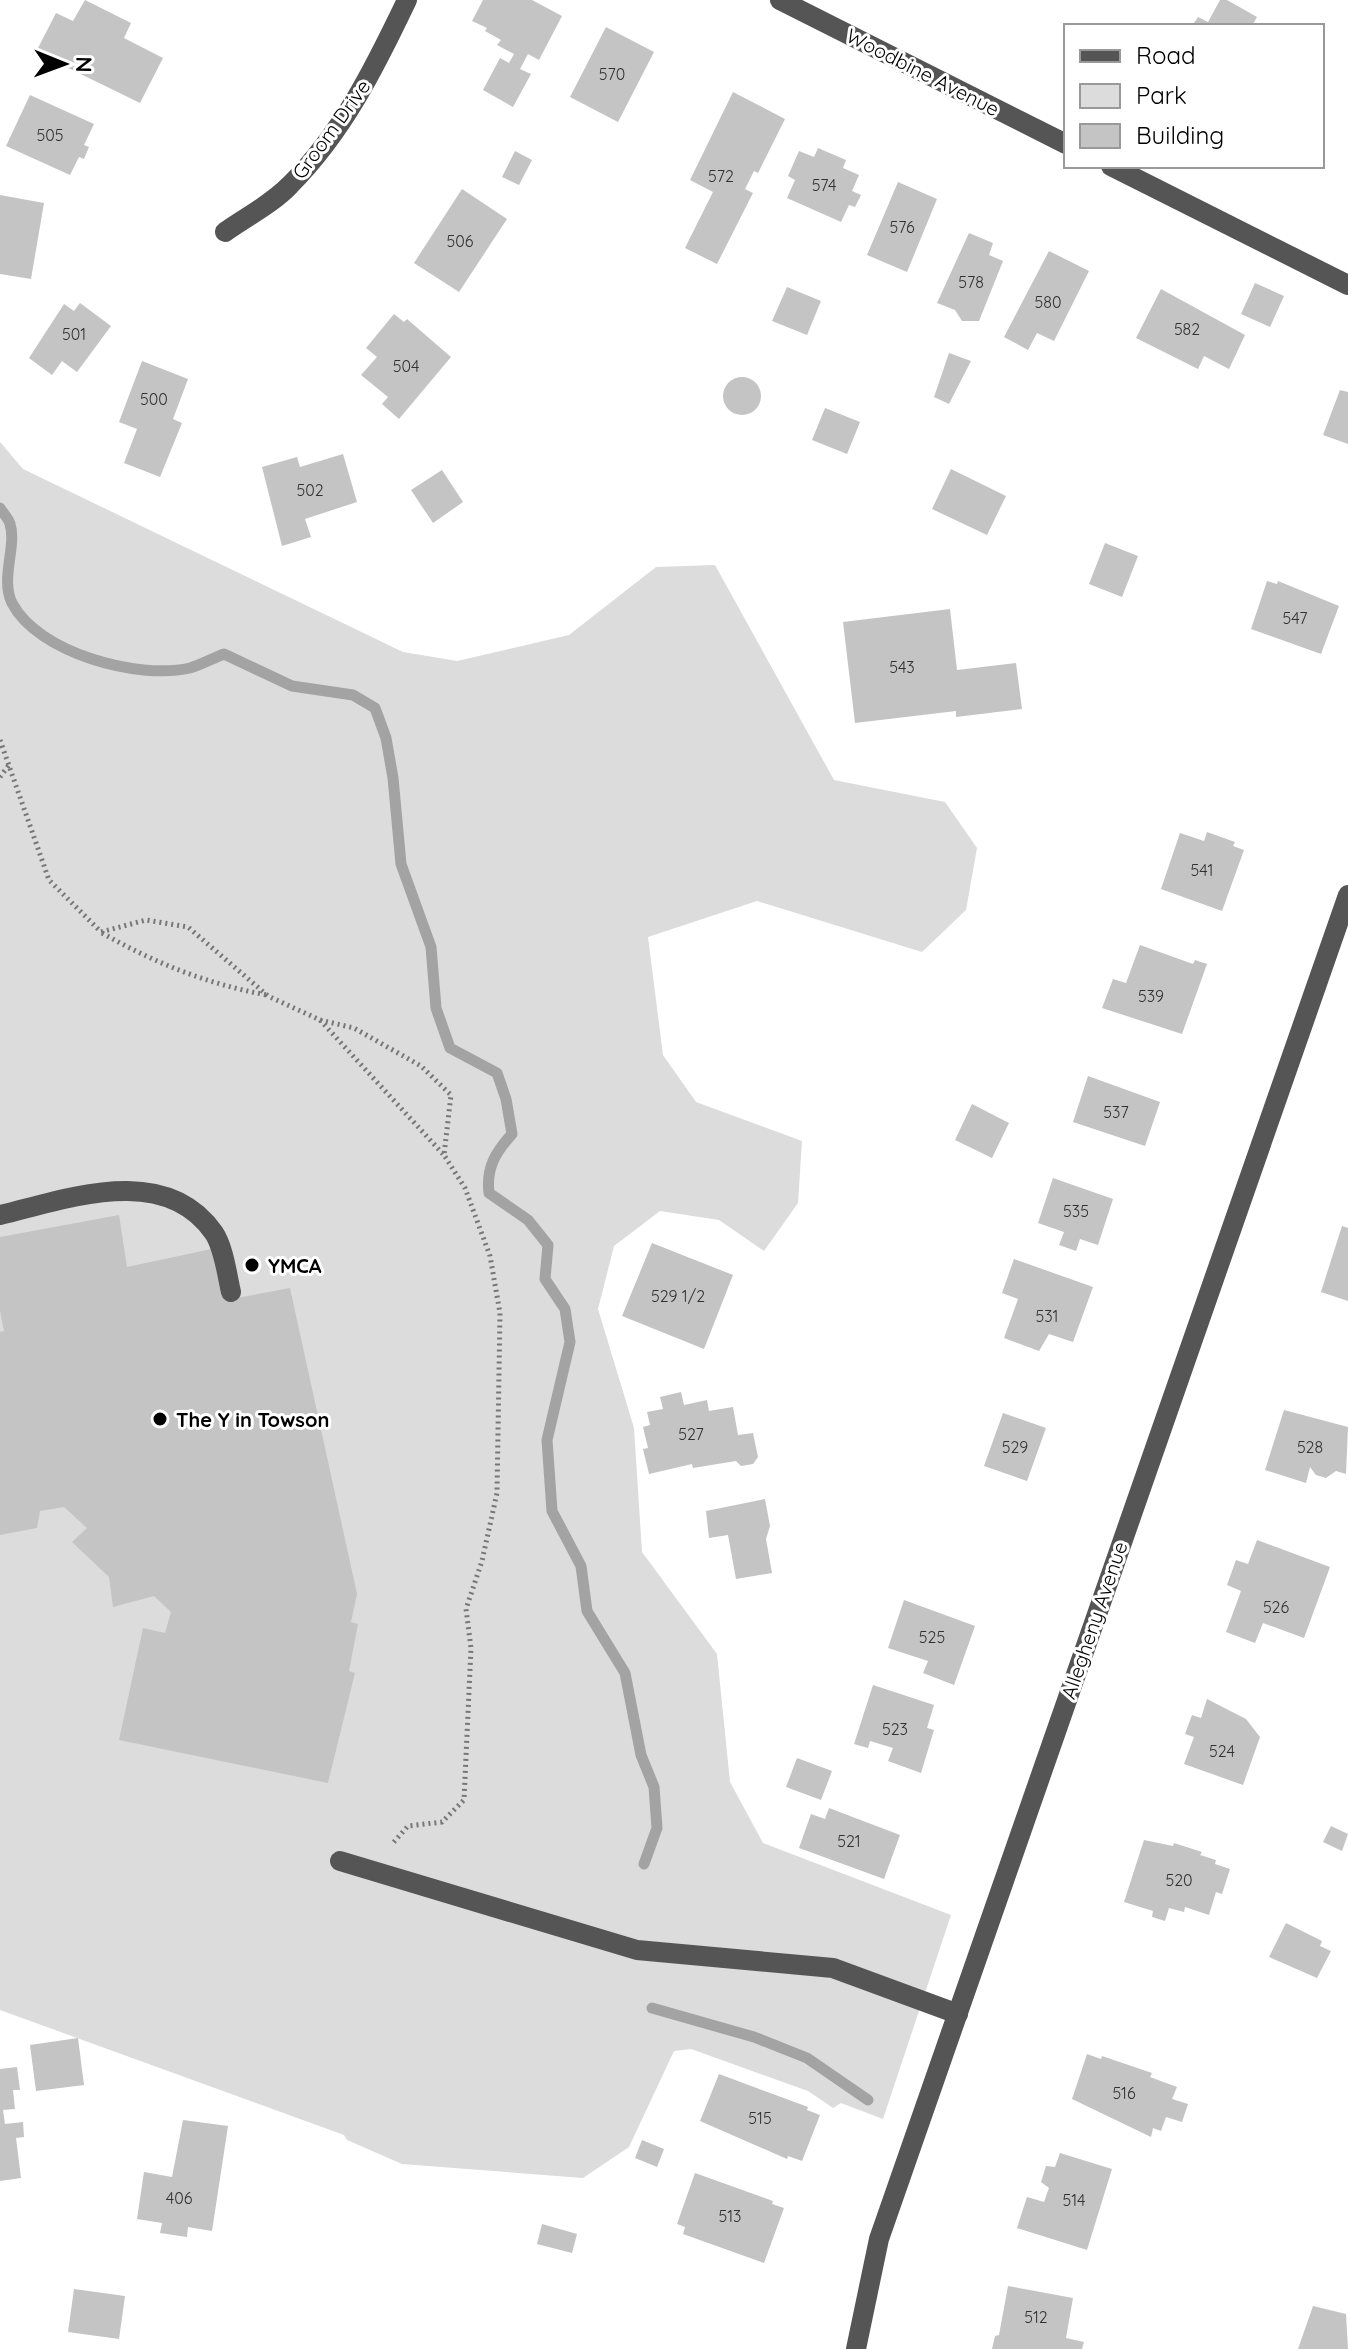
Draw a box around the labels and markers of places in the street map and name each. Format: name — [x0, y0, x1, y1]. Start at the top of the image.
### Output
place label: YMCA — [268, 1253, 322, 1278]
marker: YMCA — [243, 1256, 261, 1274]
place label: The Y in Towson — [176, 1407, 329, 1432]
marker: The Y in Towson — [151, 1410, 169, 1428]

